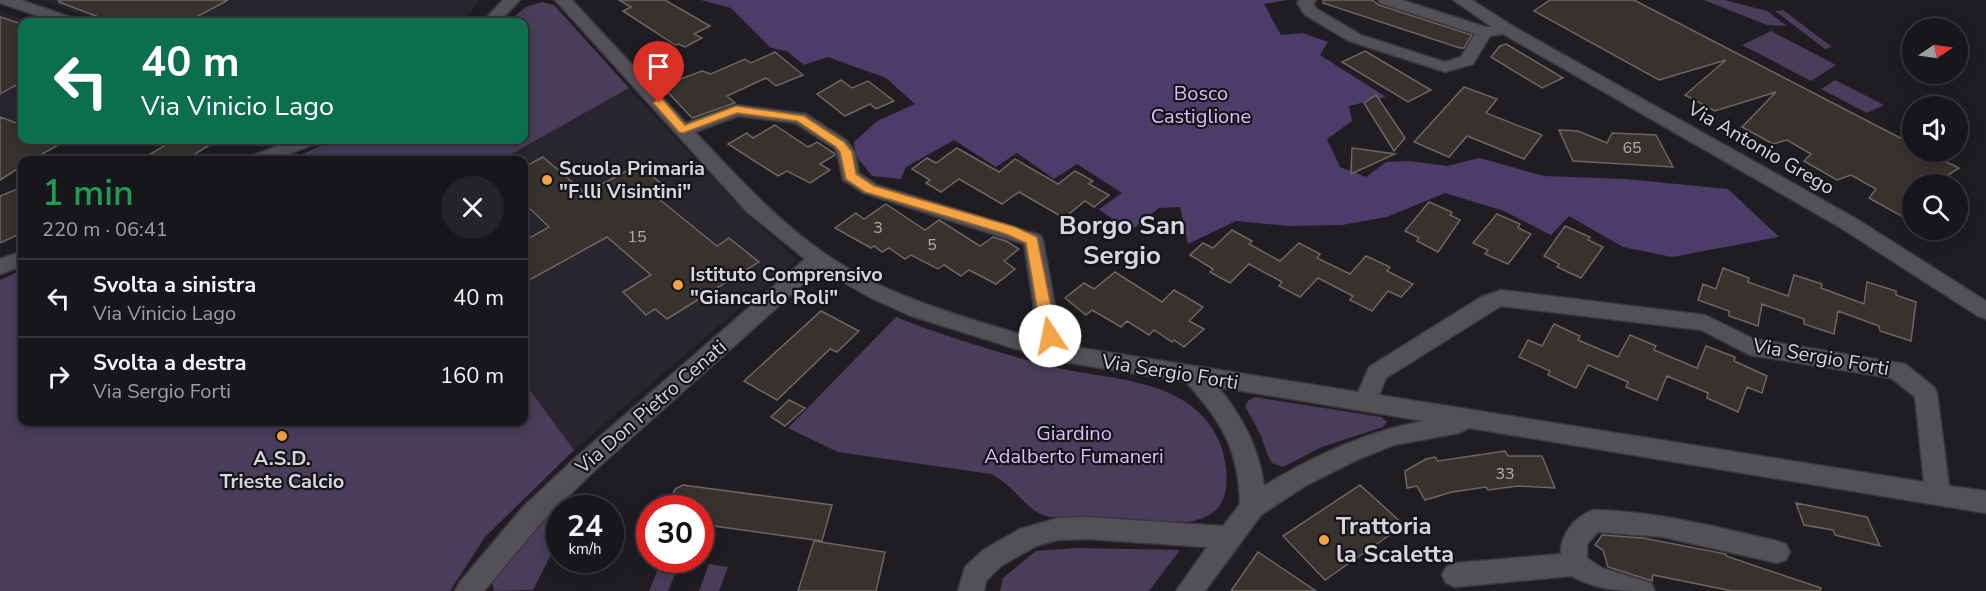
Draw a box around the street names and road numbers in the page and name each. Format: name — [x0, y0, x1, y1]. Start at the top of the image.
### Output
street label: Via Antonio Grego — [1682, 94, 1839, 201]
street label: Via Sergio Forti — [1750, 332, 1891, 382]
street label: Via Don Pietro Cenati — [569, 334, 732, 481]
street label: Via Sergio Forti — [1099, 348, 1240, 396]

